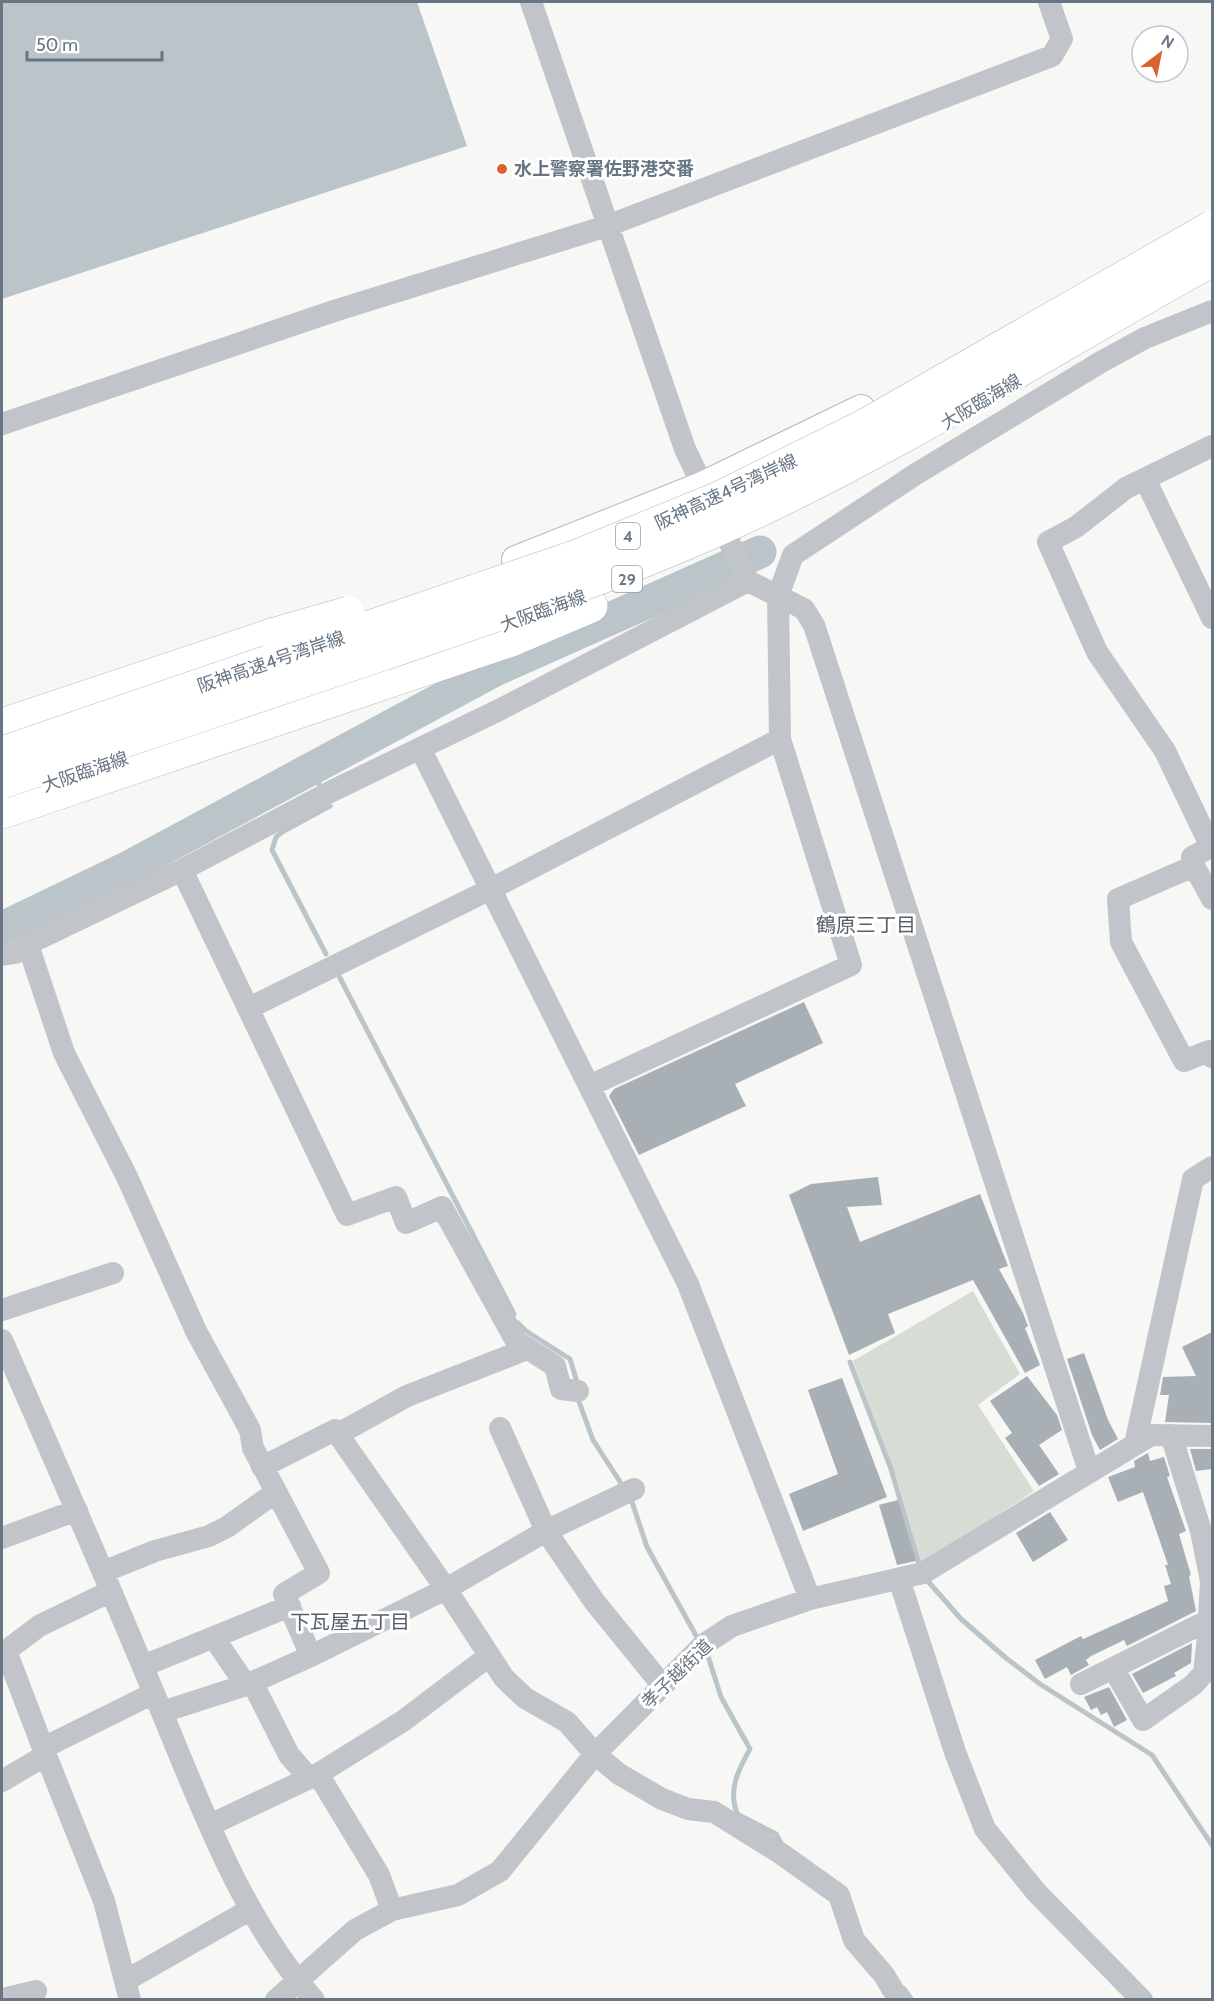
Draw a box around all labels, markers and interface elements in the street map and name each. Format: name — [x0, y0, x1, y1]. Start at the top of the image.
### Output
scale bar — [27, 24, 162, 62]
north arrow — [1130, 24, 1190, 84]
text: N — [1158, 31, 1178, 53]
text: 50 m — [36, 34, 78, 56]
place label: 水上警察署佐野港交番 — [514, 158, 694, 180]
marker: 水上警察署佐野港交番 — [495, 162, 509, 176]
street label: 大阪臨海線 — [937, 369, 1025, 435]
street label: 阪神高速4号湾岸線 — [651, 449, 801, 535]
road number: 4 — [616, 523, 640, 549]
road number: 29 — [612, 566, 642, 592]
street label: 大阪臨海線 — [497, 585, 589, 637]
street label: 阪神高速4号湾岸線 — [194, 626, 348, 698]
street label: 大阪臨海線 — [39, 747, 131, 797]
district label: 鶴原三丁目 — [816, 913, 916, 937]
district label: 下瓦屋五丁目 — [290, 1610, 410, 1634]
street label: 孝子越街道 — [637, 1635, 717, 1713]

